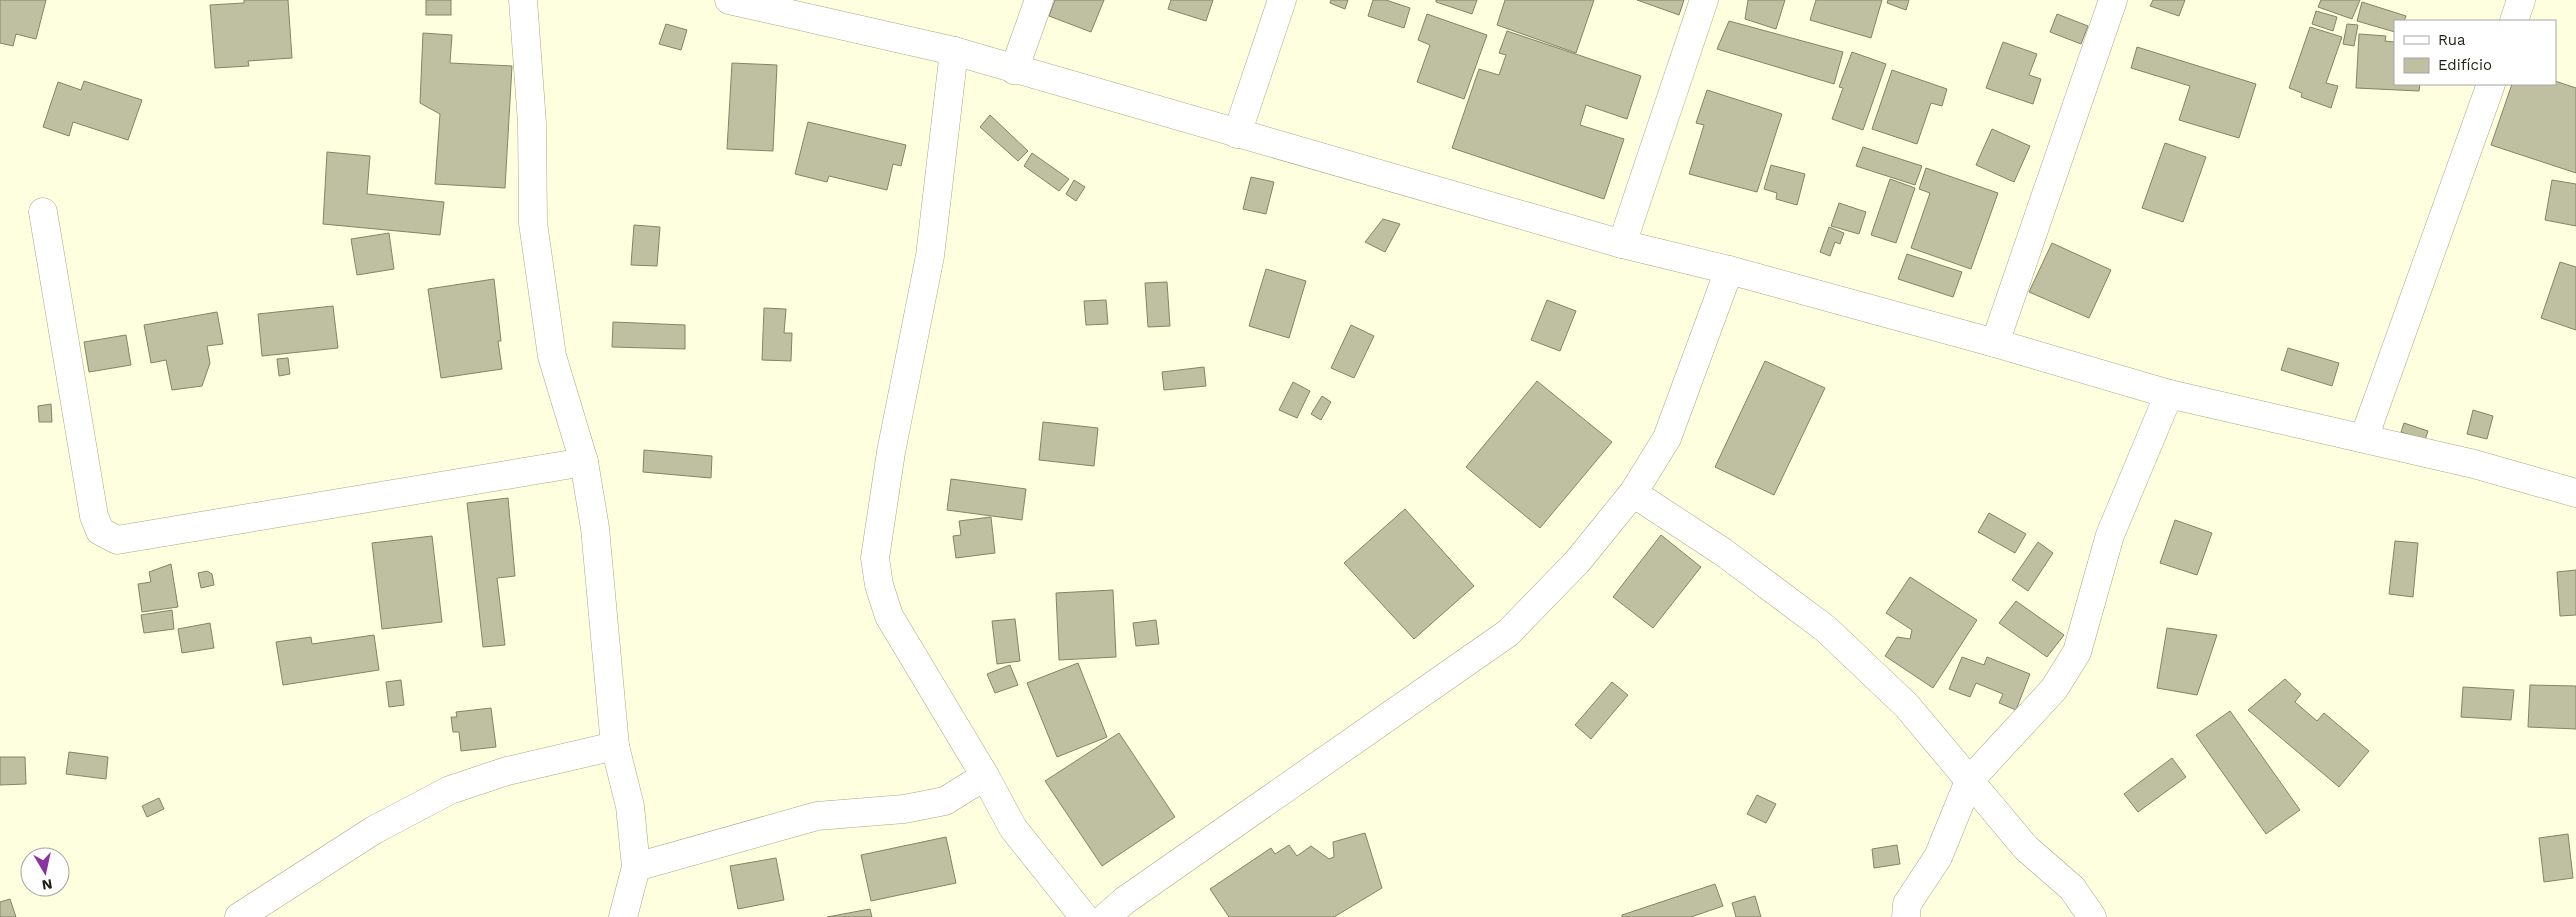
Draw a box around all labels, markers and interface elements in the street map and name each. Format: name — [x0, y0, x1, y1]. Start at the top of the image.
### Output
legend — [2394, 20, 2556, 85]
text: Rua — [2438, 31, 2466, 49]
text: Edifício — [2438, 56, 2492, 74]
north arrow — [20, 847, 70, 897]
text: N — [41, 876, 53, 894]

